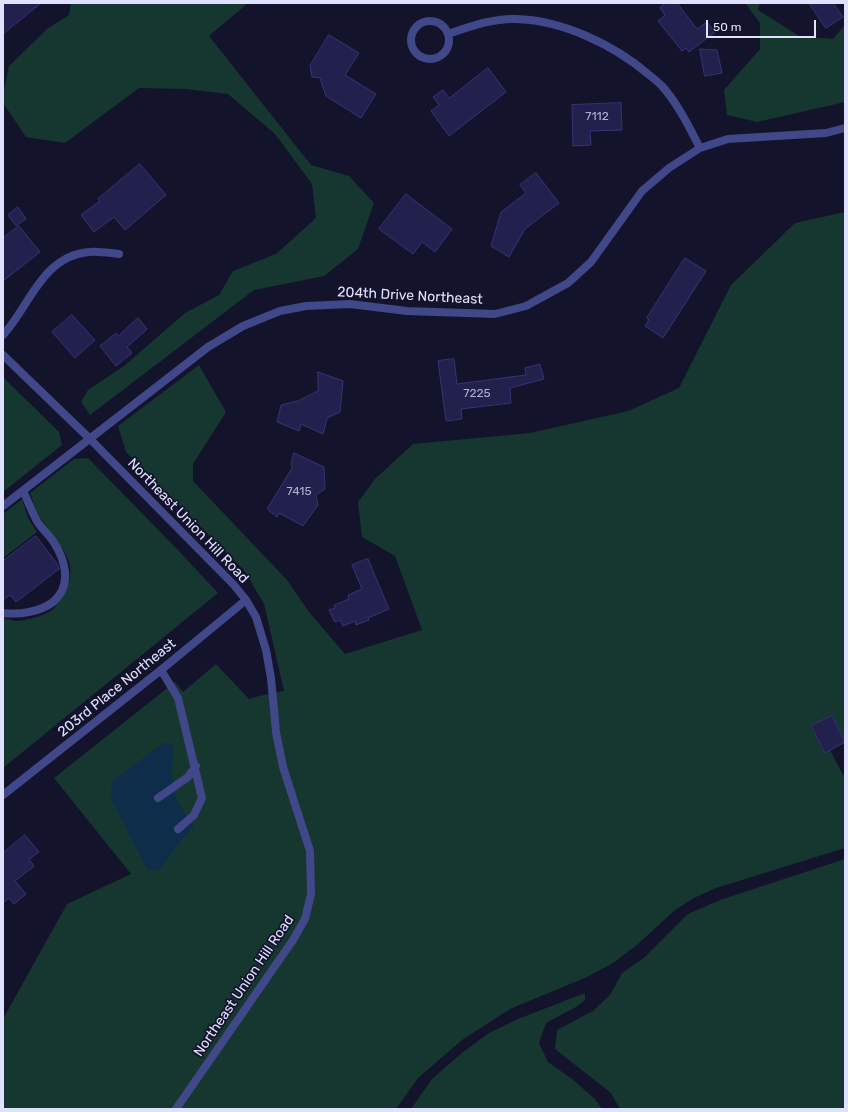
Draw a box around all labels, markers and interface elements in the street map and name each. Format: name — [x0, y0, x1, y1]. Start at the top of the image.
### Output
scale bar — [708, 12, 818, 38]
text: 50 m — [713, 20, 741, 34]
house number: 7112 — [585, 110, 609, 124]
street label: 204th Drive Northeast — [337, 284, 483, 308]
house number: 7225 — [463, 387, 491, 401]
street label: Northeast Union Hill Road — [124, 455, 252, 587]
house number: 7415 — [286, 485, 312, 499]
street label: 203rd Place Northeast — [55, 635, 179, 741]
street label: Northeast Union Hill Road — [190, 912, 298, 1060]

